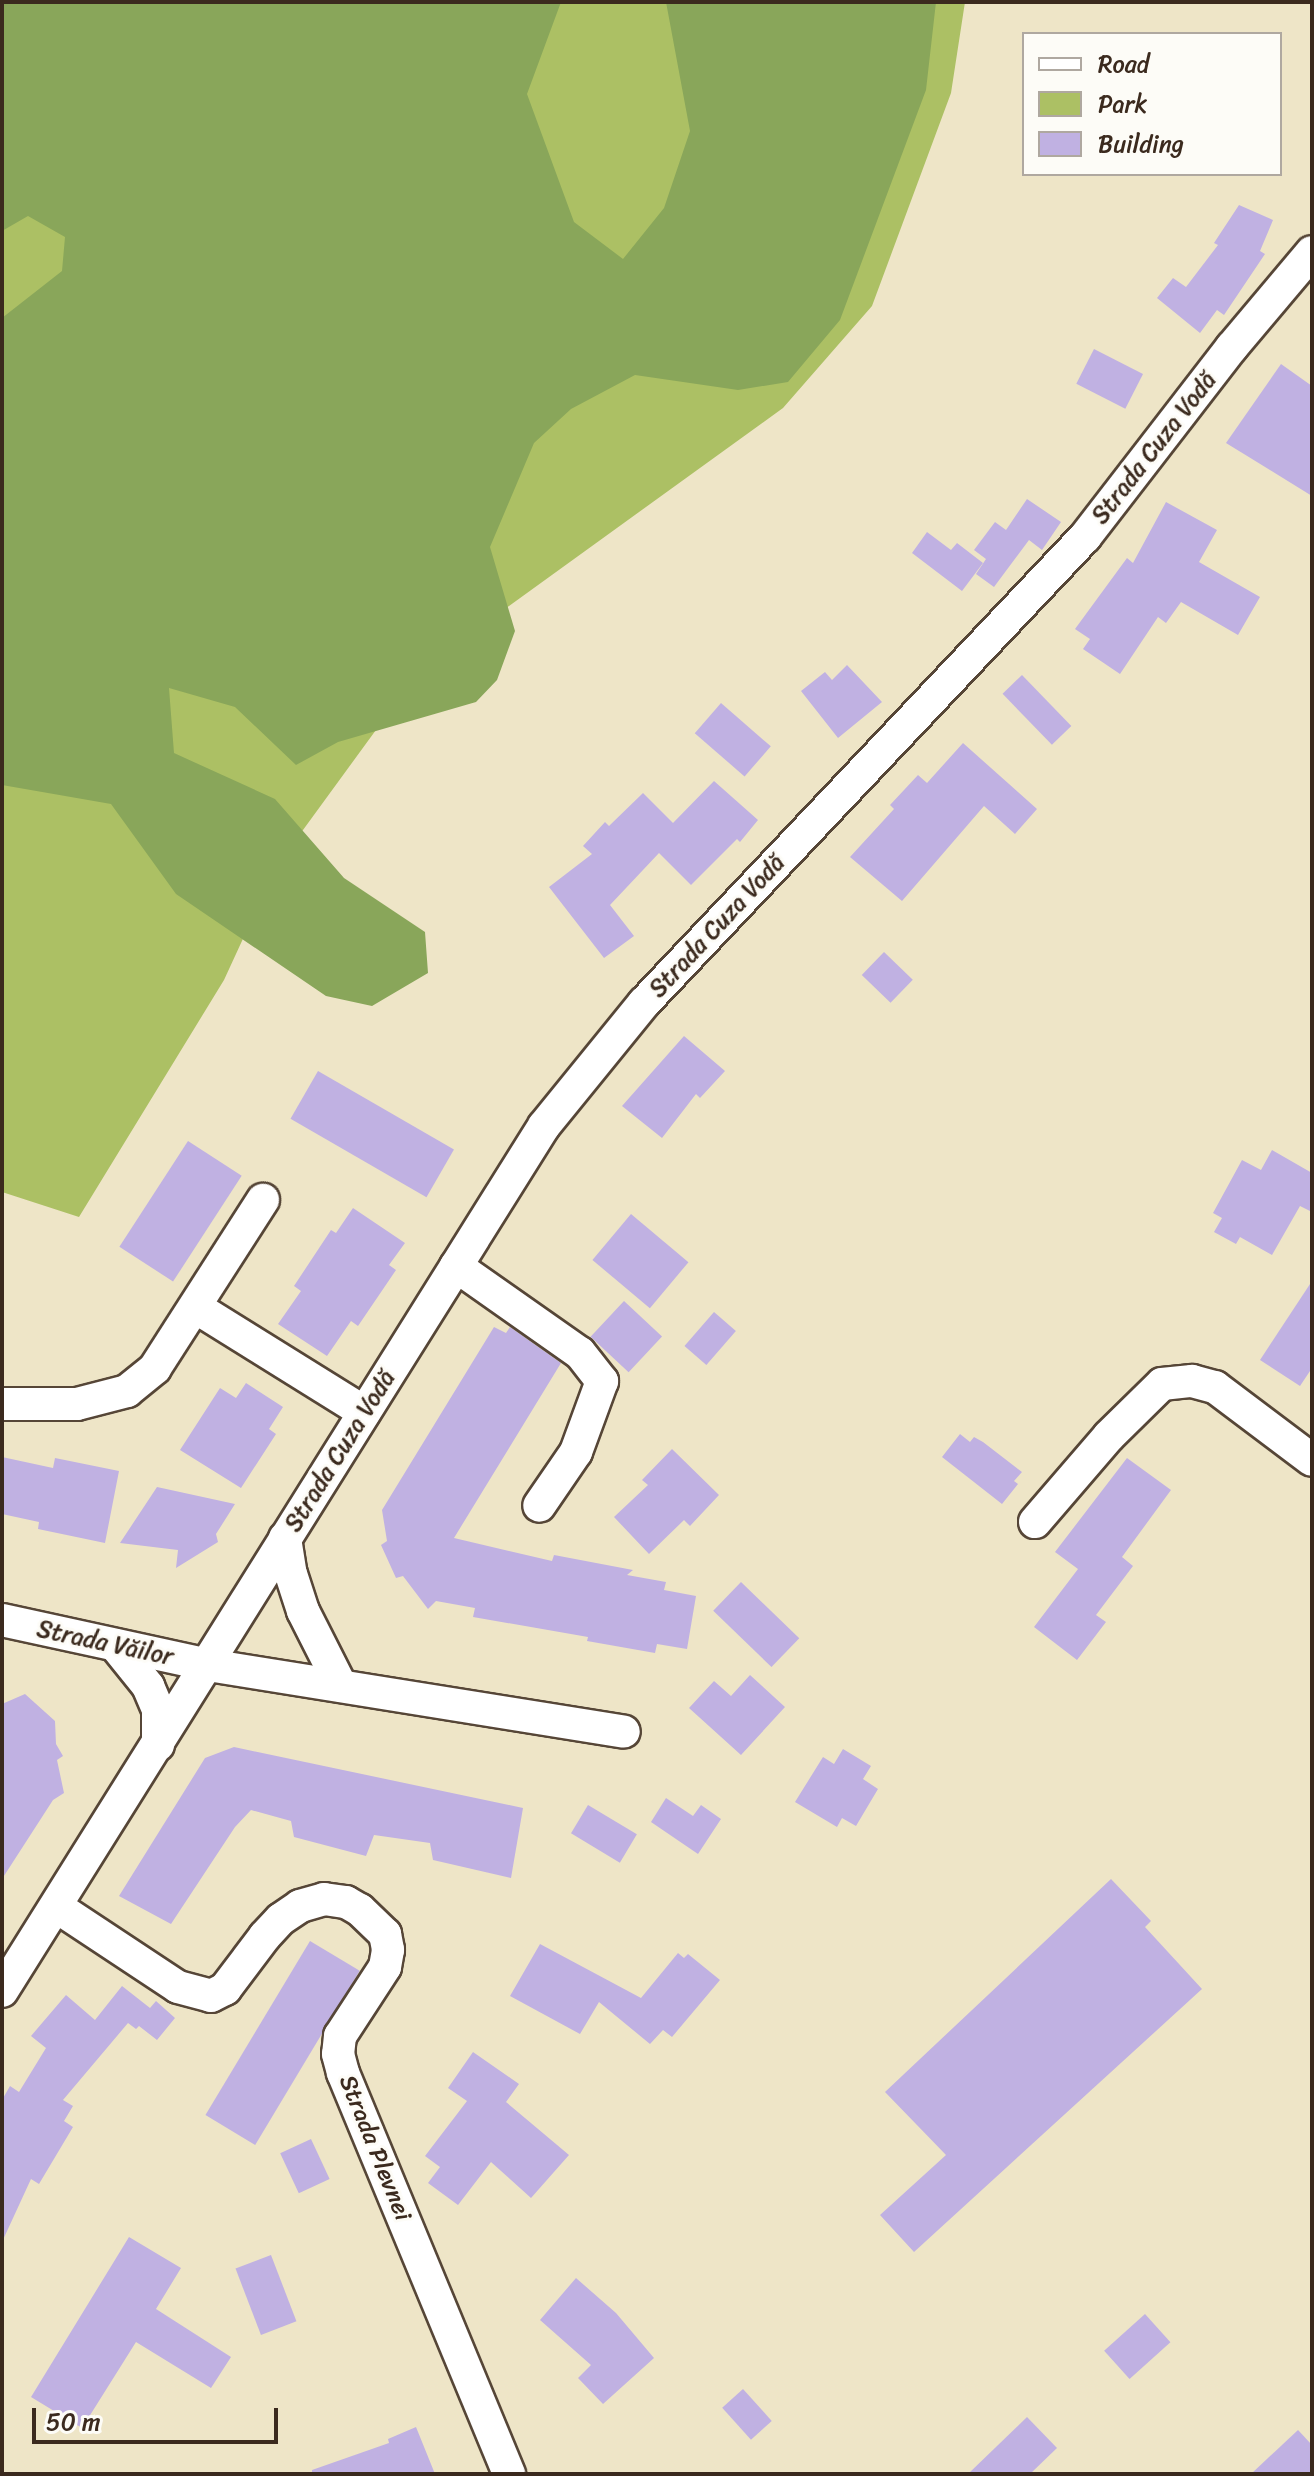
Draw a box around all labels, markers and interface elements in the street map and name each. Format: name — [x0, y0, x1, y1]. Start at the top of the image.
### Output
legend — [1022, 32, 1282, 176]
text: Road — [1098, 43, 1149, 85]
text: Park — [1098, 83, 1147, 125]
text: Building — [1098, 123, 1184, 165]
street label: Strada Cuza Vodă — [1086, 366, 1222, 530]
street label: Strada Cuza Vodă — [643, 849, 791, 1003]
street label: Strada Cuza Vodă — [279, 1365, 401, 1537]
street label: Strada Văilor — [34, 1615, 176, 1671]
street label: Strada Plevnei — [333, 2071, 417, 2225]
scale bar — [36, 2392, 282, 2442]
text: 50 m — [46, 2401, 101, 2443]

